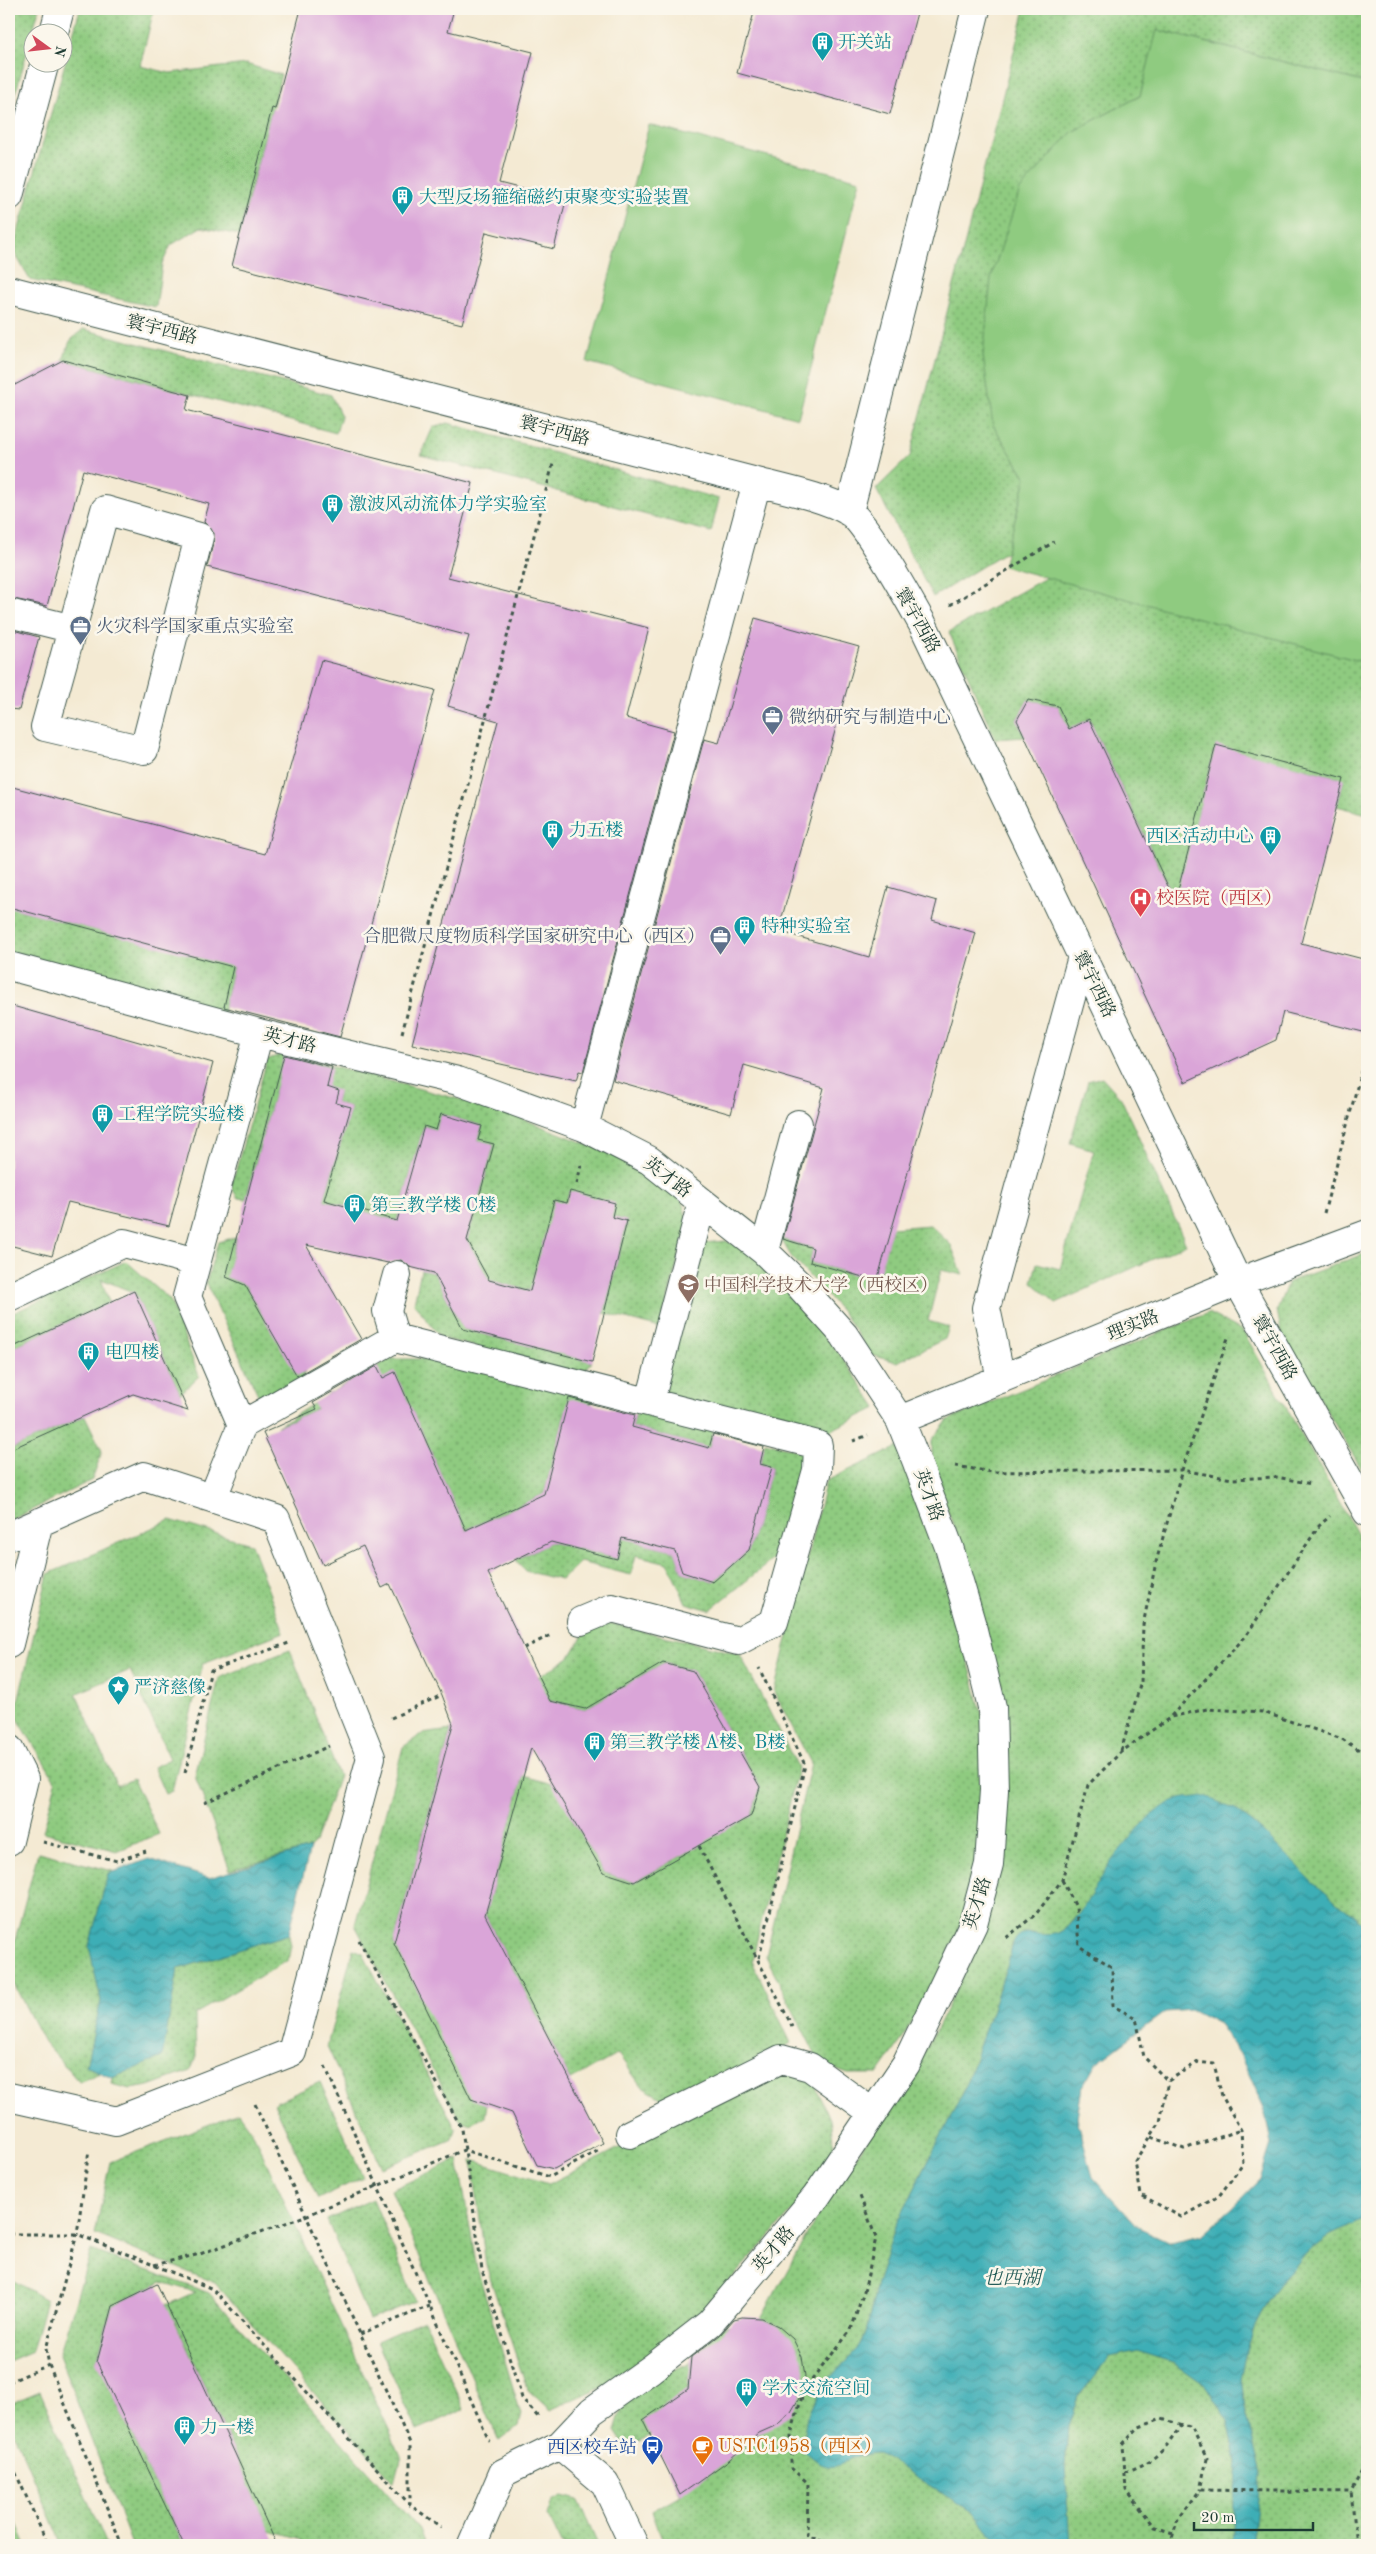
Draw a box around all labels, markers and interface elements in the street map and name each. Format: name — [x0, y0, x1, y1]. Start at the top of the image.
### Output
north arrow — [22, 22, 72, 72]
building icon: 开关站 — [810, 30, 834, 61]
place label: 开关站 — [838, 32, 892, 52]
text: N — [51, 44, 68, 58]
building icon: 大型反场箍缩磁约束聚变实验装置 — [391, 185, 415, 216]
place label: 大型反场箍缩磁约束聚变实验装置 — [419, 187, 689, 207]
street label: 寰宇西路 — [125, 311, 199, 347]
street label: 寰宇西路 — [518, 411, 592, 449]
building icon: 激波风动流体力学实验室 — [321, 492, 345, 523]
place label: 激波风动流体力学实验室 — [349, 494, 547, 514]
street label: 寰宇西路 — [892, 584, 944, 656]
office icon: 火灾科学国家重点实验室 — [68, 614, 92, 645]
place label: 火灾科学国家重点实验室 — [96, 616, 294, 636]
office icon: 微纳研究与制造中心 — [761, 705, 785, 736]
place label: 微纳研究与制造中心 — [789, 707, 951, 727]
building icon: 力五楼 — [541, 818, 565, 849]
place label: 力五楼 — [569, 820, 623, 840]
building icon: 西区活动中心 — [1258, 824, 1282, 855]
place label: 西区活动中心 — [1146, 826, 1254, 846]
hospital icon: 校医院（西区） — [1128, 886, 1152, 917]
place label: 校医院（西区） — [1156, 888, 1282, 908]
building icon: 特种实验室 — [733, 914, 757, 945]
place label: 特种实验室 — [761, 916, 851, 936]
office icon: 合肥微尺度物质科学国家研究中心（西区） — [709, 924, 733, 955]
place label: 合肥微尺度物质科学国家研究中心（西区） — [363, 926, 705, 946]
street label: 寰宇西路 — [1070, 947, 1120, 1021]
street label: 英才路 — [261, 1024, 319, 1056]
building icon: 工程学院实验楼 — [90, 1102, 114, 1133]
place label: 工程学院实验楼 — [118, 1104, 244, 1124]
street label: 英才路 — [640, 1153, 696, 1201]
building icon: 第三教学楼 C楼 — [343, 1193, 367, 1224]
place label: 第三教学楼 C楼 — [371, 1195, 496, 1215]
school or university icon: 中国科学技术大学（西校区） — [676, 1273, 700, 1304]
place label: 中国科学技术大学（西校区） — [704, 1275, 938, 1295]
street label: 理实路 — [1104, 1306, 1162, 1344]
street label: 寰宇西路 — [1249, 1311, 1301, 1383]
building icon: 电四楼 — [77, 1340, 101, 1371]
place label: 电四楼 — [105, 1342, 159, 1362]
street label: 英才路 — [910, 1466, 948, 1524]
place icon: 严济慈像 — [106, 1675, 130, 1706]
place label: 严济慈像 — [134, 1677, 206, 1697]
building icon: 第三教学楼 A楼、B楼 — [582, 1730, 606, 1761]
place label: 第三教学楼 A楼、B楼 — [610, 1732, 785, 1752]
street label: 英才路 — [960, 1874, 994, 1932]
street label: 英才路 — [748, 2222, 798, 2276]
water label: 也西湖 — [983, 2268, 1043, 2289]
building icon: 学术交流空间 — [734, 2376, 758, 2407]
place label: 学术交流空间 — [762, 2378, 870, 2398]
building icon: 力一楼 — [172, 2415, 196, 2446]
place label: 力一楼 — [200, 2417, 254, 2437]
cafe icon: USTC1958（西区） — [690, 2434, 714, 2465]
bus stop icon: 西区校车站 — [641, 2435, 665, 2466]
place label: USTC1958（西区） — [718, 2436, 882, 2456]
place label: 西区校车站 — [547, 2437, 637, 2457]
scale bar — [1194, 2499, 1312, 2531]
text: 20 m — [1201, 2511, 1235, 2526]

